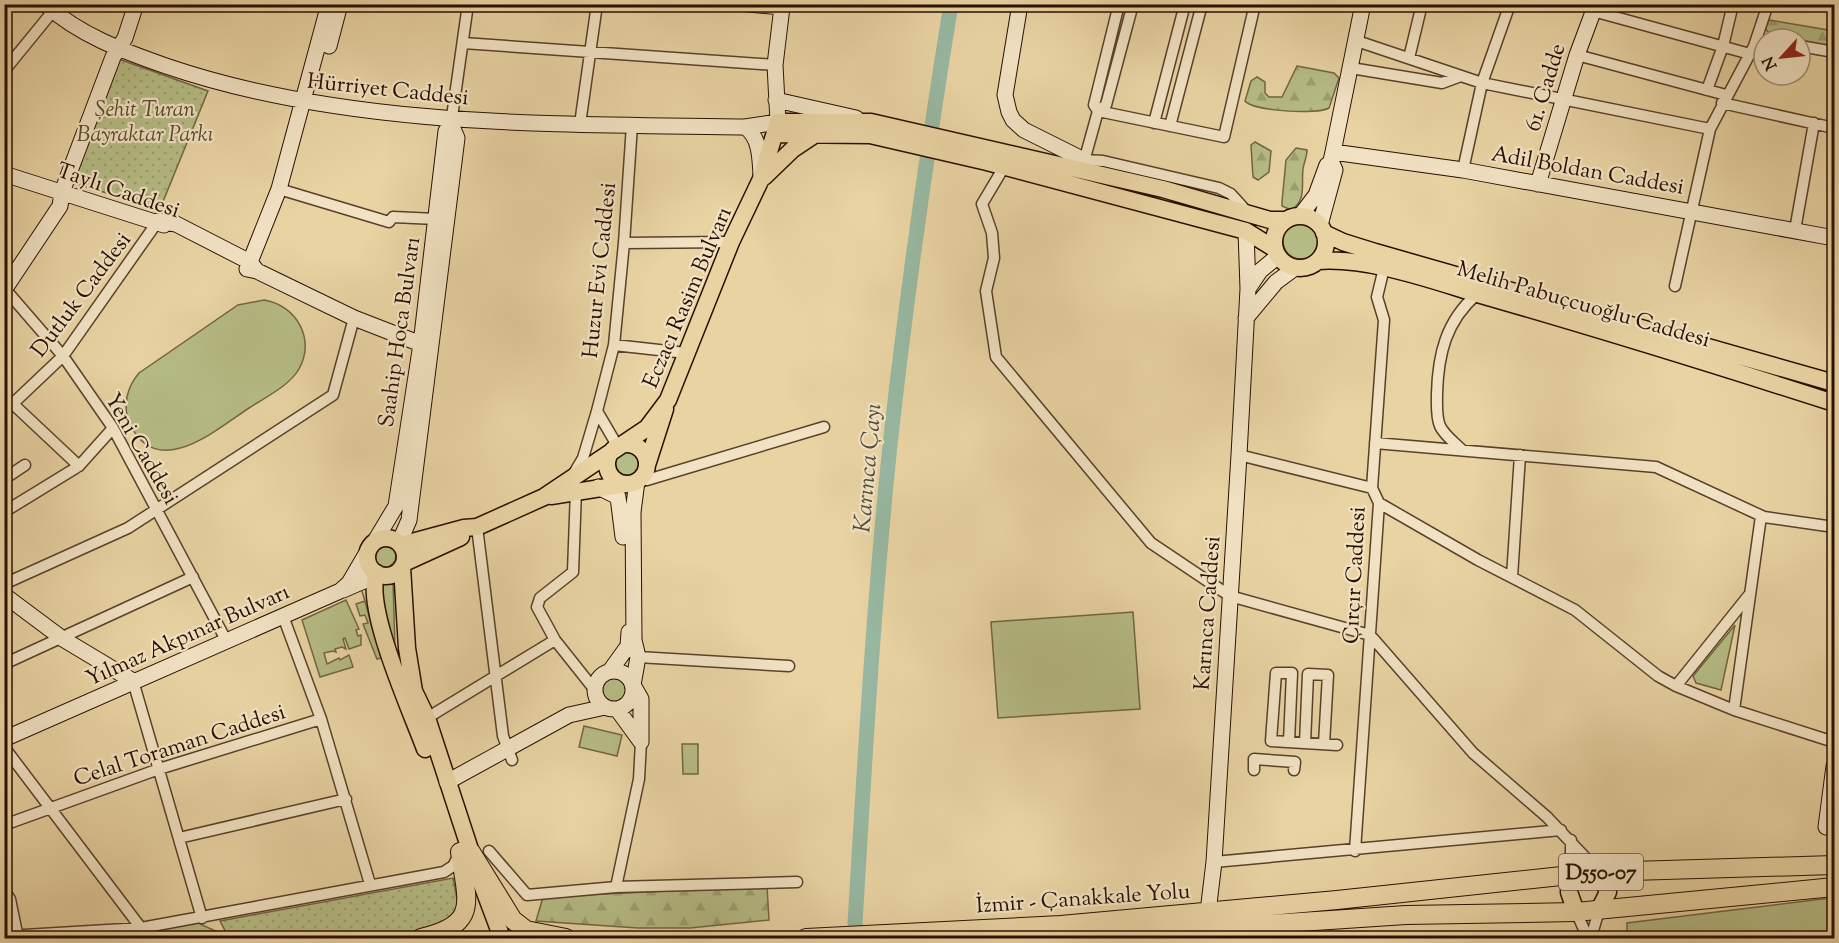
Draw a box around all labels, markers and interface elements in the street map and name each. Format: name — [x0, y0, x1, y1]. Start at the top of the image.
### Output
north arrow — [1752, 27, 1812, 87]
street label: 61. Cadde — [1518, 40, 1575, 136]
text: N — [1758, 52, 1784, 74]
street label: Hürriyet Caddesi — [305, 67, 470, 115]
park label: Şehit Turan Bayraktar Parkı — [77, 95, 213, 152]
street label: Adil Boldan Caddesi — [1489, 139, 1686, 205]
street label: Taylı Caddesi — [52, 156, 184, 228]
street label: Huzur Evi Caddesi — [576, 181, 626, 360]
street label: Eczacı Rasim Bulvarı — [636, 203, 741, 394]
street label: Dutluk Caddesi — [25, 226, 140, 365]
street label: Saahip Hoca Bulvarı — [372, 235, 430, 430]
street label: Melih Pabuçcuoğlu Caddesi — [1453, 254, 1714, 357]
street label: Yeni Caddesi — [95, 388, 185, 511]
water label: Karınca Çayı — [846, 402, 892, 534]
street label: Çırçır Caddesi — [1336, 506, 1376, 645]
street label: Karınca Caddesi — [1188, 535, 1230, 691]
street label: Yılmaz Akpınar Bulvarı — [81, 577, 295, 696]
street label: Celal Toraman Caddesi — [70, 697, 290, 796]
road number: D550-07 — [1559, 854, 1643, 890]
street label: İzmir - Çanakkale Yolu — [975, 877, 1192, 923]

